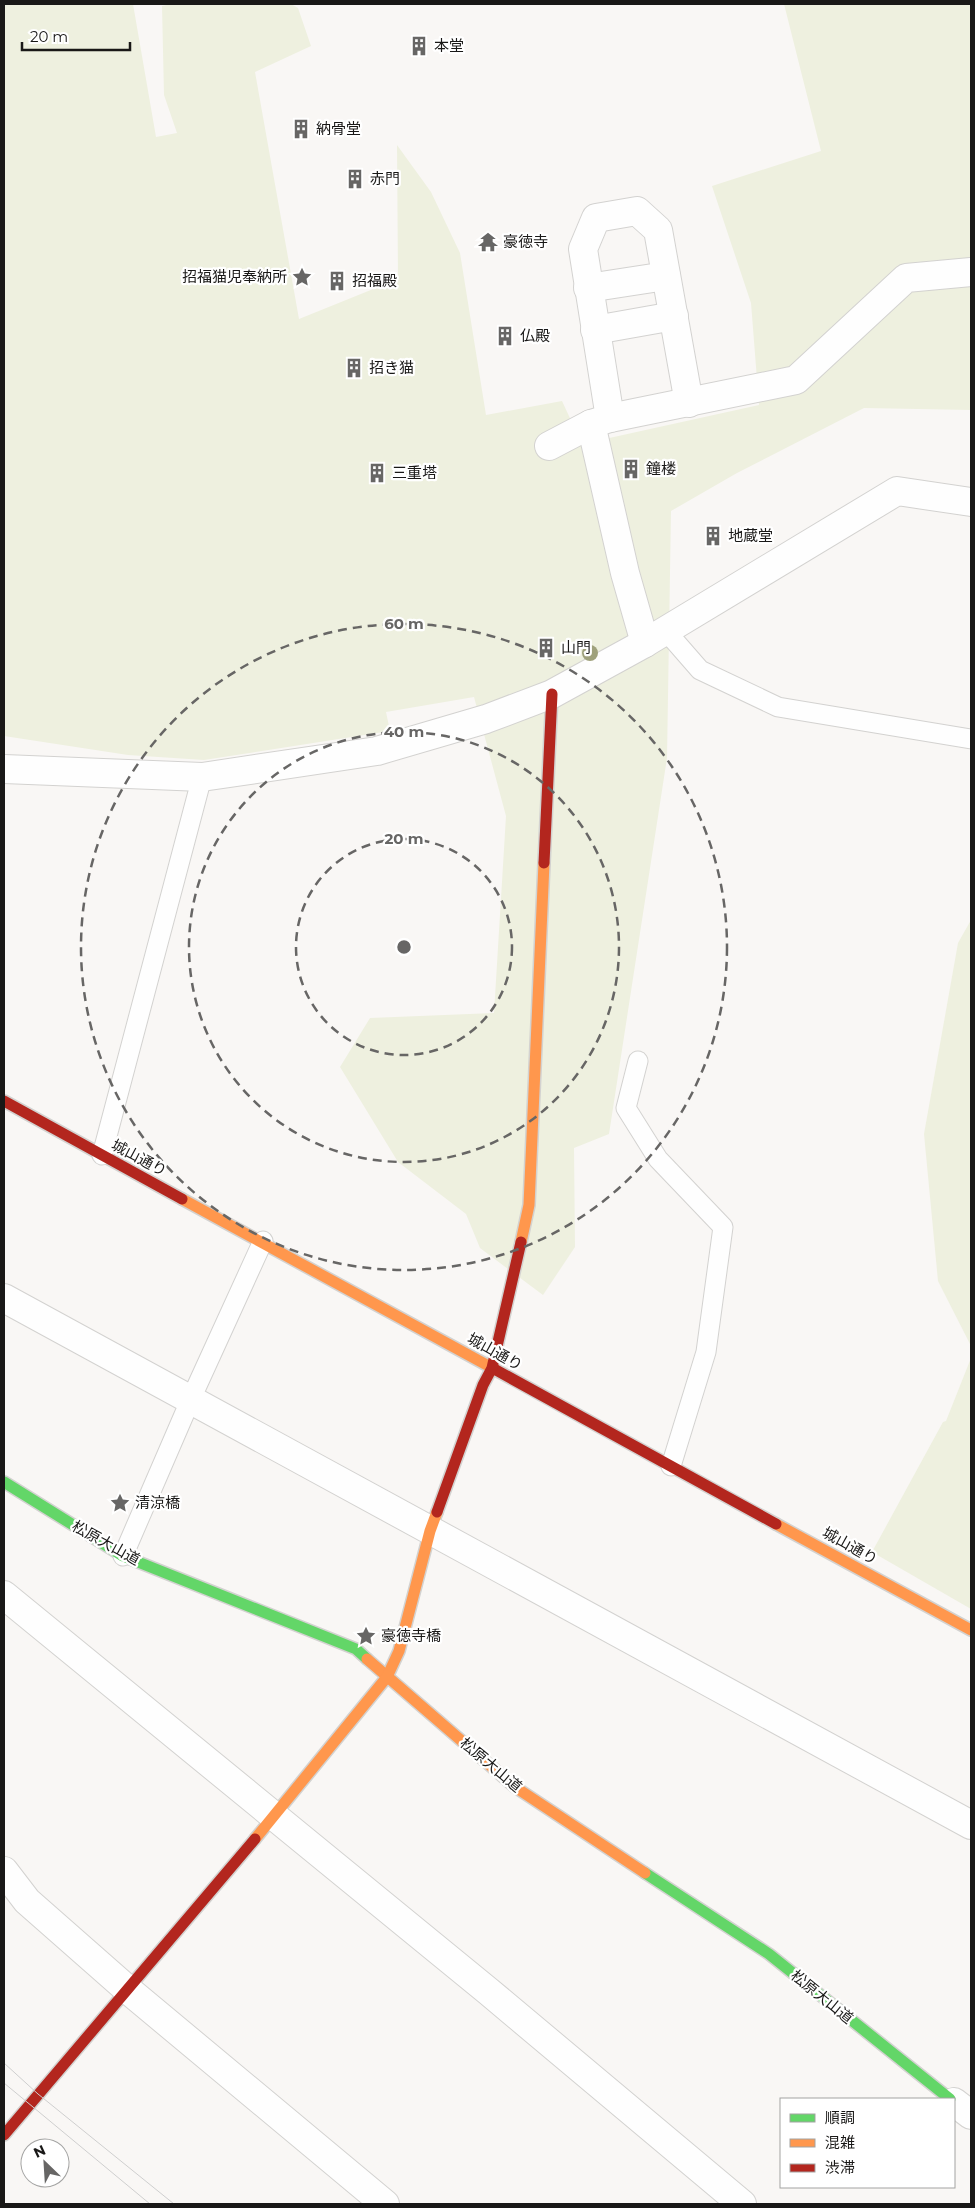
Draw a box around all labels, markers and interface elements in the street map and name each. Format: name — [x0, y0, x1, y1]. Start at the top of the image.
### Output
scale bar — [22, 20, 130, 52]
text: 20 m — [30, 27, 68, 46]
building icon: 本堂 — [408, 35, 430, 57]
place label: 本堂 — [434, 36, 464, 55]
building icon: 納骨堂 — [290, 118, 312, 140]
place label: 納骨堂 — [316, 119, 361, 138]
building icon: 赤門 — [344, 168, 366, 190]
place label: 赤門 — [370, 169, 400, 188]
temple icon: 豪徳寺 — [477, 231, 499, 253]
place label: 豪徳寺 — [503, 232, 548, 251]
place icon: 招福猫児奉納所 — [291, 266, 313, 288]
place label: 招福猫児奉納所 — [182, 267, 287, 286]
building icon: 招福殿 — [326, 270, 348, 292]
place label: 招福殿 — [352, 271, 397, 290]
building icon: 仏殿 — [494, 325, 516, 347]
place label: 仏殿 — [520, 326, 550, 345]
building icon: 招き猫 — [343, 357, 365, 379]
place label: 招き猫 — [369, 358, 414, 377]
building icon: 鐘楼 — [620, 458, 642, 480]
place label: 鐘楼 — [646, 459, 676, 478]
building icon: 三重塔 — [366, 462, 388, 484]
place label: 三重塔 — [392, 463, 437, 482]
building icon: 地蔵堂 — [702, 525, 724, 547]
place label: 地蔵堂 — [728, 526, 773, 545]
text: 60 m — [384, 614, 424, 633]
building icon: 山門 — [535, 637, 557, 659]
place label: 山門 — [561, 638, 591, 657]
text: 40 m — [384, 722, 424, 741]
text: 20 m — [384, 829, 424, 848]
centre of rings — [395, 938, 413, 956]
street label: 城山通り — [108, 1135, 170, 1180]
street label: 城山通り — [464, 1329, 526, 1374]
place icon: 清涼橋 — [109, 1492, 131, 1514]
place label: 清涼橋 — [135, 1493, 180, 1512]
street label: 松原大山道 — [69, 1516, 144, 1569]
street label: 城山通り — [819, 1523, 881, 1568]
place icon: 豪徳寺橋 — [355, 1625, 377, 1647]
place label: 豪徳寺橋 — [381, 1626, 441, 1645]
street label: 松原大山道 — [456, 1733, 526, 1796]
street label: 松原大山道 — [787, 1966, 857, 2028]
legend — [780, 2098, 955, 2188]
text: 順調 — [825, 2108, 855, 2127]
text: 混雑 — [825, 2133, 855, 2152]
north arrow — [20, 2138, 70, 2188]
text: N — [31, 2141, 48, 2162]
text: 渋滞 — [825, 2158, 855, 2177]

